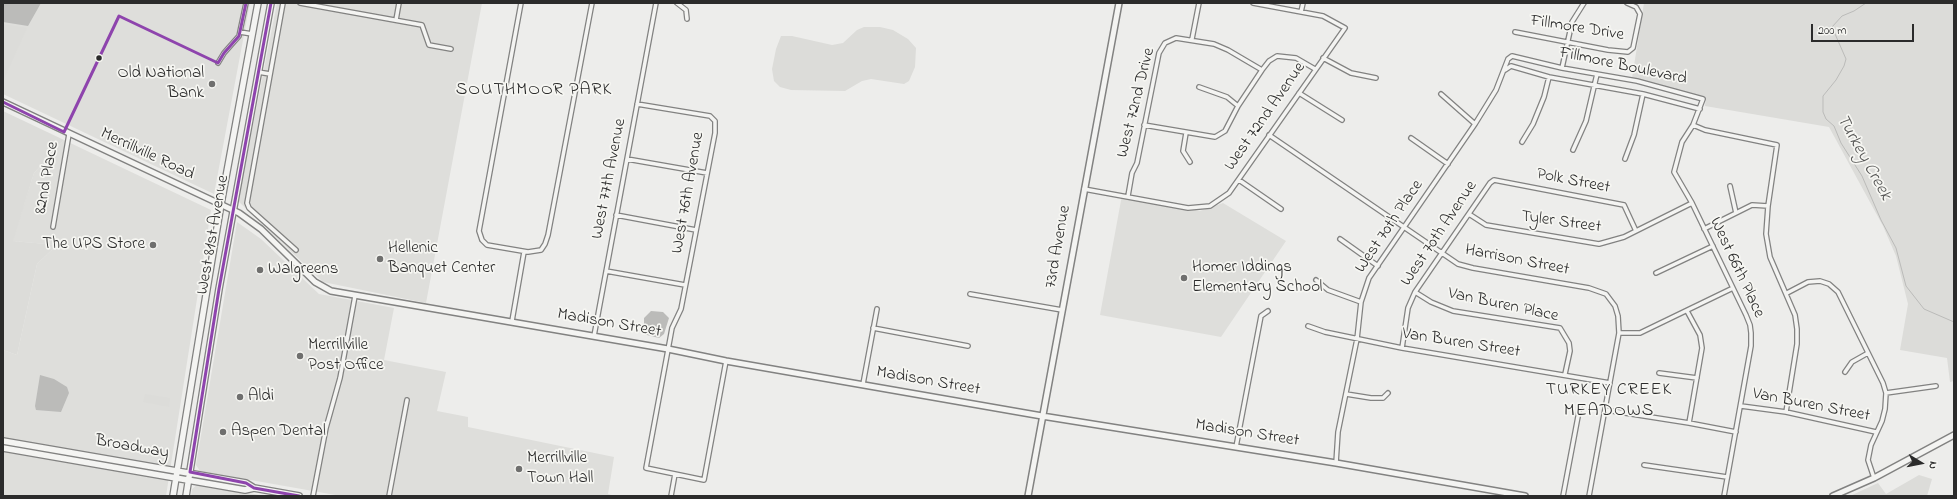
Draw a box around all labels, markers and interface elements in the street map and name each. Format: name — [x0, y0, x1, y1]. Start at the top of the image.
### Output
street label: Fillmore Drive — [1529, 12, 1625, 46]
scale bar — [1813, 16, 1916, 42]
text: 200 m — [1818, 22, 1847, 40]
street label: Fillmore Boulevard — [1557, 44, 1689, 90]
street label: West 72nd Drive — [1113, 46, 1161, 160]
unlabelled marker — [94, 53, 104, 63]
street label: West 72nd Avenue — [1221, 59, 1311, 175]
place label: Old National Bank — [117, 64, 204, 104]
marker: Old National Bank — [207, 79, 217, 89]
district label: SOUTHMOOR PARK — [456, 80, 612, 102]
water label: Turkey Creek — [1831, 111, 1895, 205]
street label: West 77th Avenue — [588, 117, 632, 241]
street label: Merrillville Road — [97, 124, 197, 186]
street label: West 76th Avenue — [668, 131, 710, 255]
street label: 82nd Place — [32, 140, 64, 216]
street label: Polk Street — [1534, 165, 1612, 199]
street label: West 81st Avenue — [193, 174, 235, 296]
street label: West 70th Place — [1351, 177, 1429, 277]
street label: West 70th Avenue — [1397, 177, 1483, 291]
street label: 73rd Avenue — [1042, 204, 1076, 290]
street label: Tyler Street — [1520, 207, 1602, 239]
street label: West 66th Place — [1704, 215, 1768, 321]
place label: The UPS Store — [42, 235, 145, 255]
place label: Hellenic Banquet Center — [388, 239, 495, 279]
marker: The UPS Store — [148, 240, 158, 250]
street label: Harrison Street — [1463, 241, 1571, 281]
marker: Hellenic Banquet Center — [375, 254, 385, 264]
place label: Homer Iddings Elementary School — [1192, 258, 1322, 298]
place label: Walgreens — [268, 260, 338, 280]
marker: Walgreens — [255, 265, 265, 275]
marker: Homer Iddings Elementary School — [1179, 273, 1189, 283]
street label: Van Buren Place — [1446, 284, 1560, 328]
street label: Madison Street — [555, 305, 663, 343]
street label: Van Buren Street — [1401, 325, 1521, 363]
place label: Merrillville Post Office — [308, 336, 384, 376]
marker: Merrillville Post Office — [295, 351, 305, 361]
street label: Madison Street — [874, 363, 982, 401]
district label: TURKEY CREEK MEADOWS — [1546, 380, 1672, 422]
street label: Van Buren Street — [1751, 385, 1871, 427]
place label: Aldi — [248, 387, 274, 407]
marker: Aldi — [235, 392, 245, 402]
street label: Madison Street — [1194, 416, 1300, 452]
place label: Aspen Dental — [231, 422, 326, 442]
marker: Aspen Dental — [218, 427, 228, 437]
street label: Broadway — [94, 432, 170, 464]
north arrow — [1901, 443, 1941, 483]
place label: Merrillville Town Hall — [527, 449, 593, 489]
text: N — [1924, 460, 1941, 470]
marker: Merrillville Town Hall — [514, 464, 524, 474]

